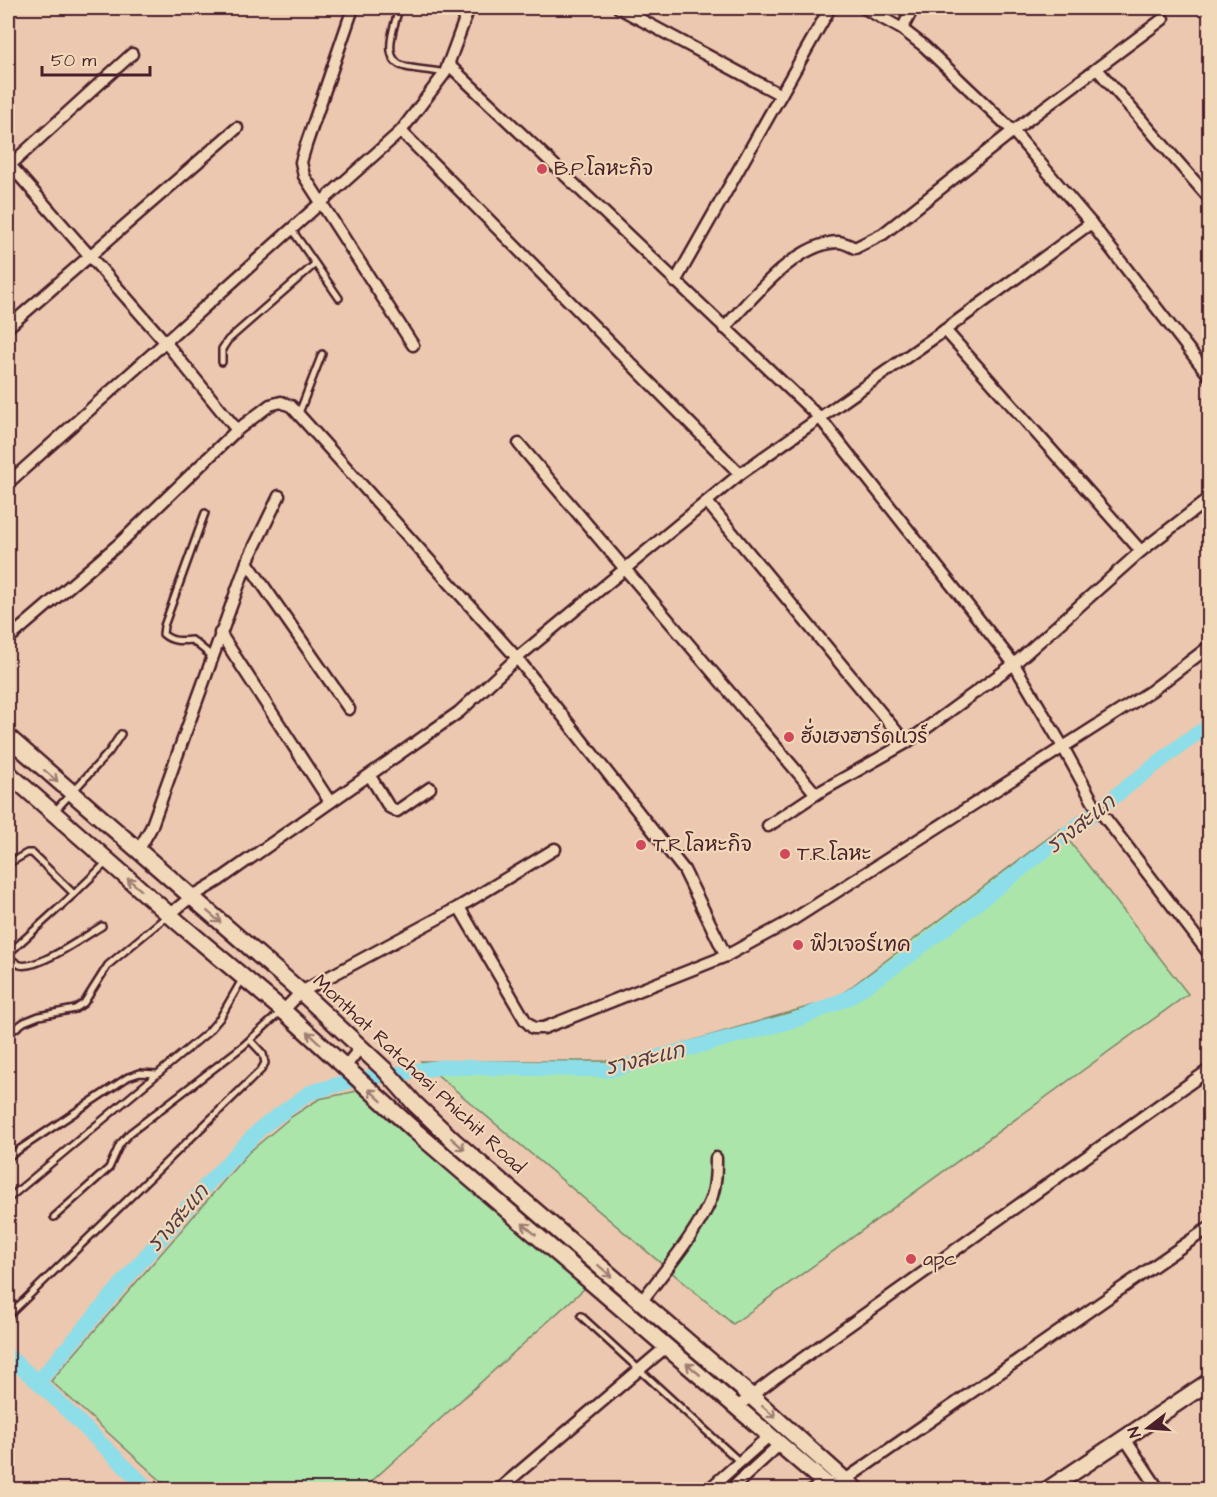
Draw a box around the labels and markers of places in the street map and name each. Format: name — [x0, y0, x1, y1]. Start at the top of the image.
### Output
place label: B.P.โลหะกิจ — [554, 155, 653, 183]
marker: B.P.โลหะกิจ — [535, 162, 549, 176]
place label: ฮั่งเฮงฮาร์ดแวร์ — [801, 718, 928, 751]
marker: ฮั่งเฮงฮาร์ดแวร์ — [782, 730, 796, 744]
place label: T.R.โลหะกิจ — [653, 831, 752, 859]
marker: T.R.โลหะกิจ — [634, 838, 648, 852]
place label: T.R.โลหะ — [797, 840, 871, 868]
marker: T.R.โลหะ — [778, 847, 792, 861]
place label: ฟิวเจอร์เทค — [810, 931, 911, 959]
marker: ฟิวเจอร์เทค — [791, 938, 805, 952]
place label: apc — [923, 1245, 957, 1273]
marker: apc — [904, 1252, 918, 1266]

